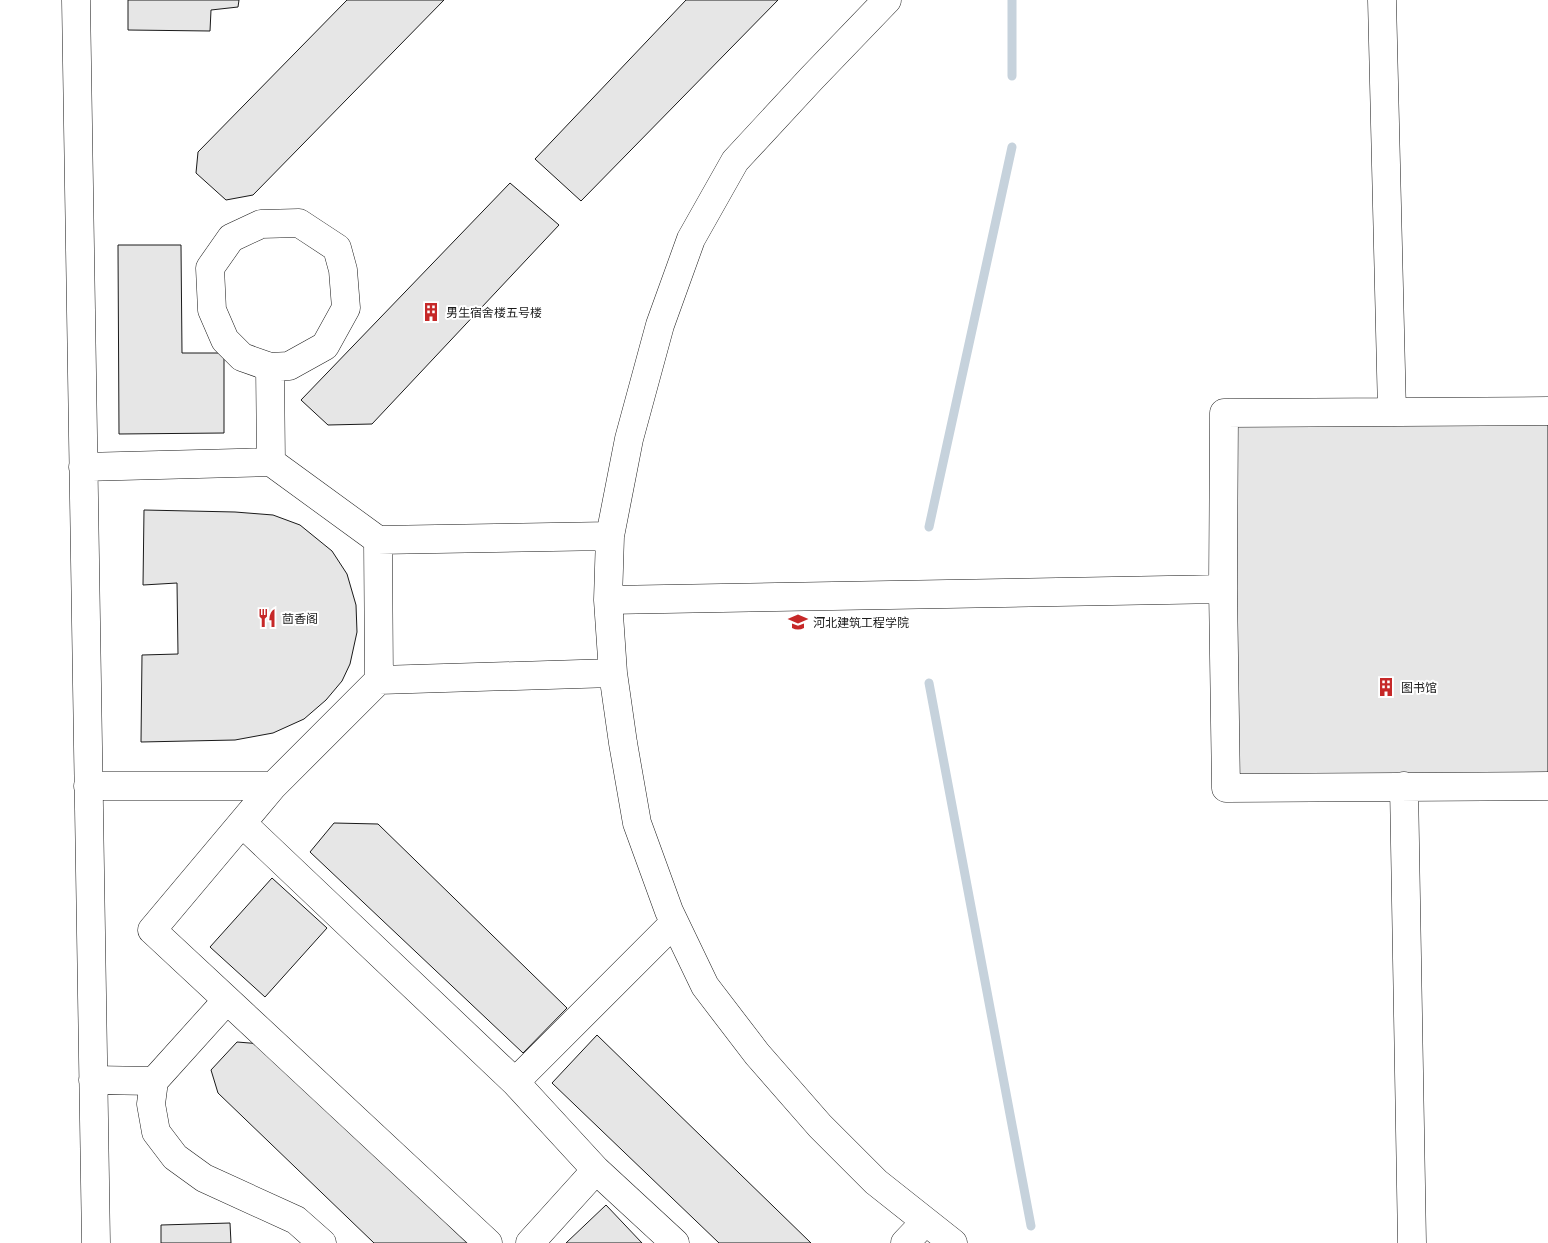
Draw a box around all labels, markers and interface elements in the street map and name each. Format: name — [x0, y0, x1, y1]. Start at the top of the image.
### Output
building icon: 男生宿舍楼五号楼 — [420, 301, 442, 323]
place label: 男生宿舍楼五号楼 — [446, 305, 542, 319]
restaurant icon: 茴香阁 — [256, 607, 278, 629]
place label: 茴香阁 — [282, 611, 318, 625]
school or university icon: 河北建筑工程学院 — [787, 611, 809, 633]
place label: 河北建筑工程学院 — [813, 615, 909, 629]
building icon: 图书馆 — [1375, 676, 1397, 698]
place label: 图书馆 — [1401, 680, 1437, 694]

